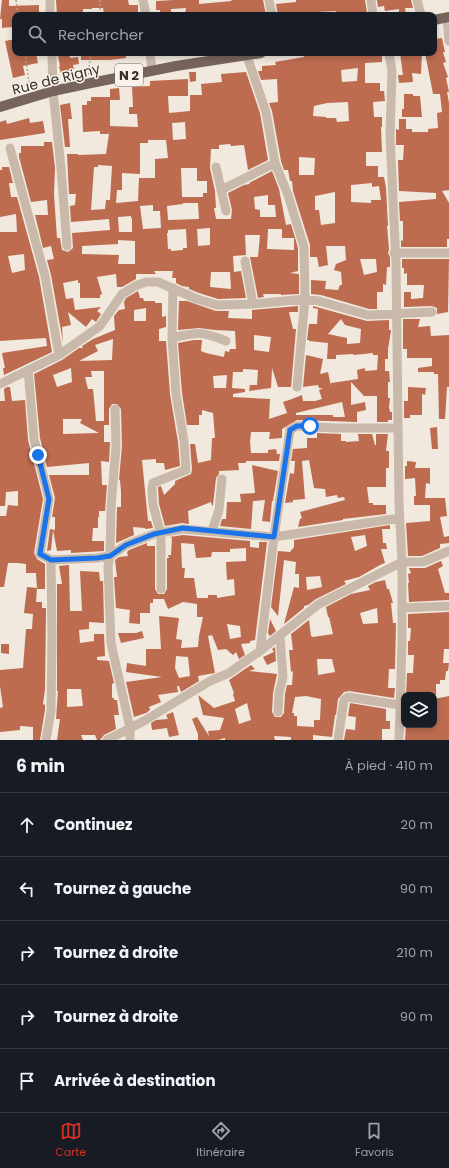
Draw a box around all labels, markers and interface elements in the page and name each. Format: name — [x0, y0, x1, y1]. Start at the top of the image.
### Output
search box — [12, 12, 437, 56]
icon: search — [26, 23, 48, 45]
text: Rechercher — [58, 24, 144, 45]
street label: Rue de Rigny — [10, 58, 102, 100]
road number: N 2 — [115, 64, 143, 86]
route start — [301, 417, 319, 435]
route end — [29, 446, 47, 464]
map controls — [401, 692, 437, 728]
button: layers — [401, 692, 437, 728]
text: 6 min — [16, 754, 65, 778]
text: À pied · 410 m — [345, 756, 433, 775]
icon: ahead — [16, 814, 38, 836]
text: Continuez — [54, 814, 133, 835]
text: 20 m — [400, 815, 433, 834]
icon: left — [16, 878, 38, 900]
text: Tournez à gauche — [54, 878, 191, 899]
text: 90 m — [400, 879, 433, 898]
icon: right — [16, 942, 38, 964]
text: Tournez à droite — [54, 942, 178, 963]
text: 210 m — [396, 943, 433, 962]
icon: right — [16, 1006, 38, 1028]
text: Tournez à droite — [54, 1006, 178, 1027]
text: 90 m — [400, 1007, 433, 1026]
icon: arrive — [16, 1070, 38, 1092]
text: Arrivée à destination — [54, 1070, 216, 1091]
tab: Carte — [55, 1120, 86, 1161]
tab: Itinéraire — [196, 1120, 245, 1161]
tab: Favoris — [355, 1120, 394, 1161]

